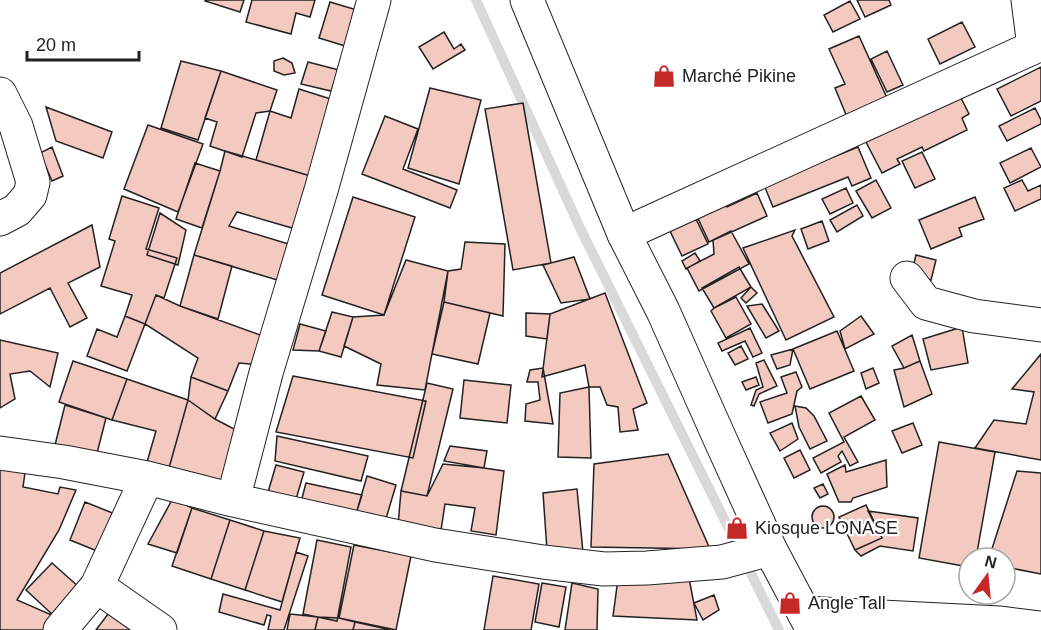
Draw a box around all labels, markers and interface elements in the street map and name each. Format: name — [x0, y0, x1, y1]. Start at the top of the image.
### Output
scale bar — [27, 24, 140, 62]
text: 20 m — [36, 35, 76, 55]
shop icon: Marché Pikine — [651, 63, 677, 89]
place label: Marché Pikine — [682, 66, 796, 86]
shop icon: Kiosque LONASE — [724, 515, 750, 541]
place label: Kiosque LONASE — [755, 518, 898, 538]
north arrow — [957, 546, 1017, 606]
text: N — [983, 552, 999, 572]
shop icon: Angle Tall — [777, 590, 803, 616]
place label: Angle Tall — [808, 593, 886, 613]

